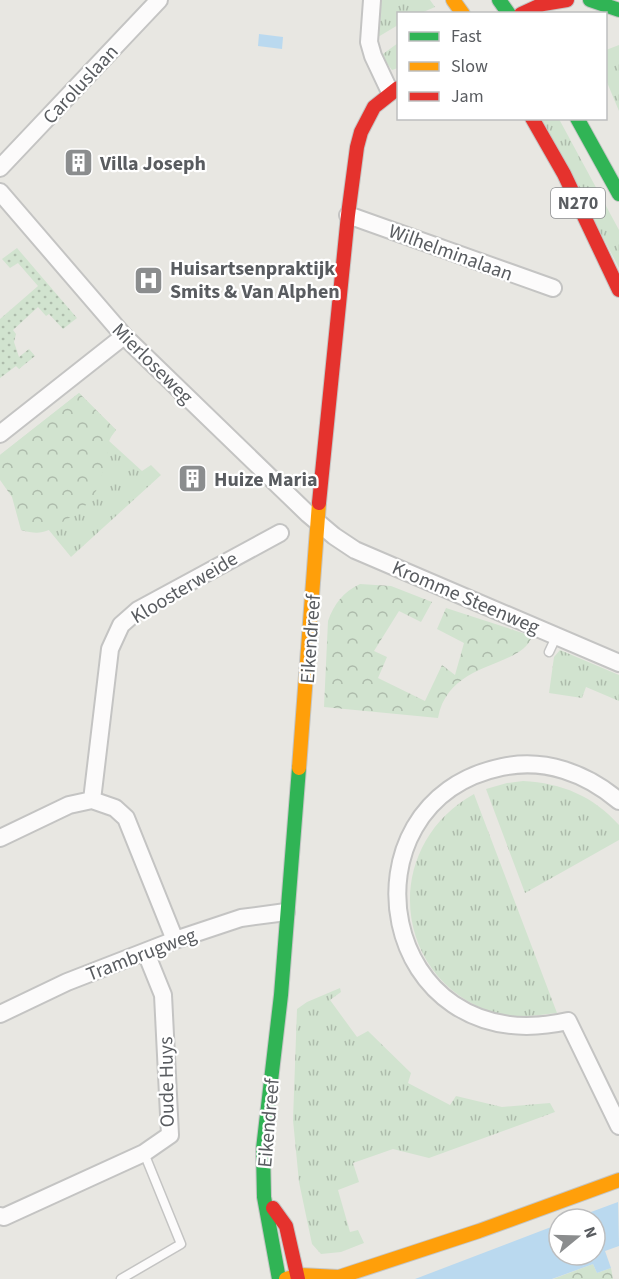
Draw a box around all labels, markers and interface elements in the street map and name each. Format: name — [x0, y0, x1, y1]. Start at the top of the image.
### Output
legend — [397, 12, 607, 120]
text: Fast — [451, 24, 482, 49]
street label: Caroluslaan — [37, 39, 125, 131]
text: Slow — [451, 54, 488, 79]
text: Jam — [451, 84, 484, 109]
building icon: Villa Joseph — [63, 147, 95, 179]
place label: Villa Joseph — [99, 150, 206, 178]
road number: N270 — [551, 188, 605, 218]
street label: Wilhelminalaan — [385, 217, 517, 288]
place label: Huisartsenpraktijk Smits & Van Alphen — [170, 255, 340, 306]
hospital icon: Huisartsenpraktijk Smits & Van Alphen — [133, 264, 165, 296]
street label: Mierloseweg — [105, 317, 199, 411]
building icon: Huize Maria — [177, 463, 209, 495]
place label: Huize Maria — [214, 466, 318, 494]
street label: Kloosterweide — [126, 545, 243, 631]
street label: Kromme Steenweg — [387, 554, 544, 642]
street label: Eikendreef — [294, 592, 328, 685]
street label: Trambrugweg — [82, 921, 200, 989]
street label: Oude Huys — [152, 1036, 182, 1128]
street label: Eikendreef — [251, 1076, 287, 1169]
north arrow — [547, 1207, 607, 1267]
text: N — [578, 1224, 602, 1241]

